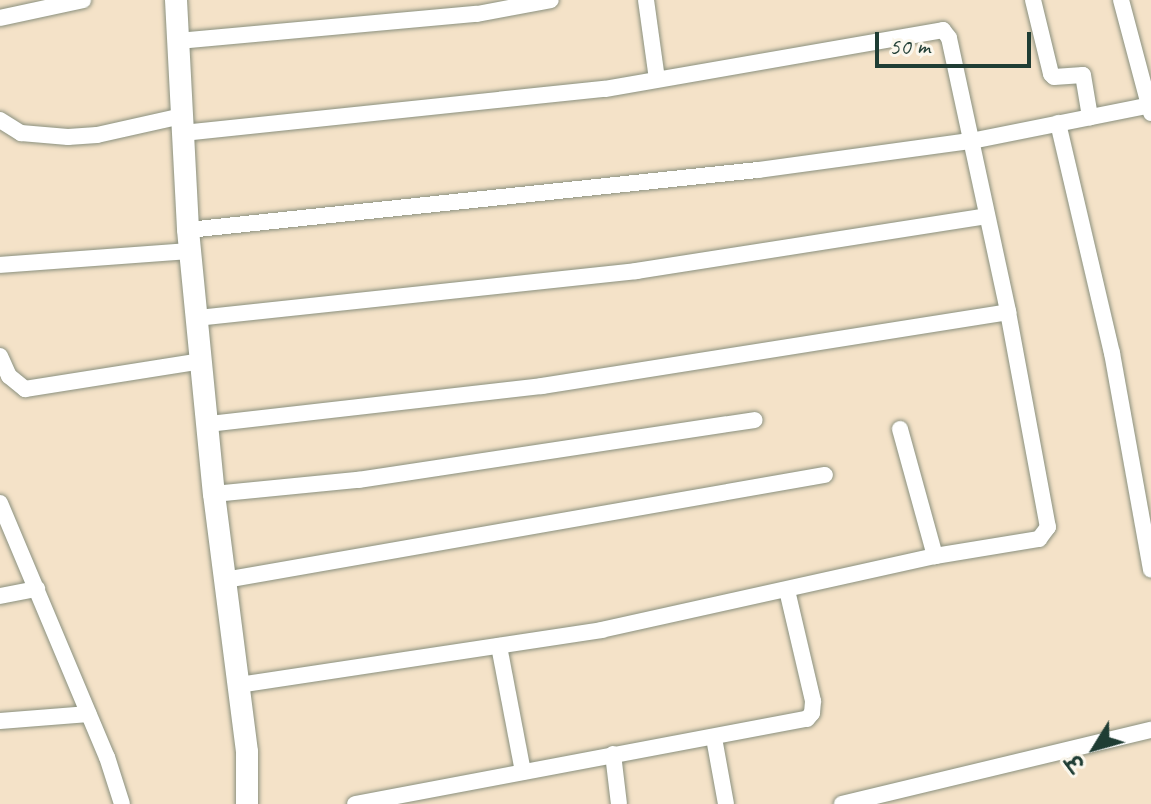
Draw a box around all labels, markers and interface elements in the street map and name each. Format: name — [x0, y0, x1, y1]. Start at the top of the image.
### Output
scale bar — [879, 16, 1035, 66]
text: 50 m — [889, 31, 930, 61]
north arrow — [1055, 708, 1135, 788]
text: उ — [1060, 748, 1091, 777]

